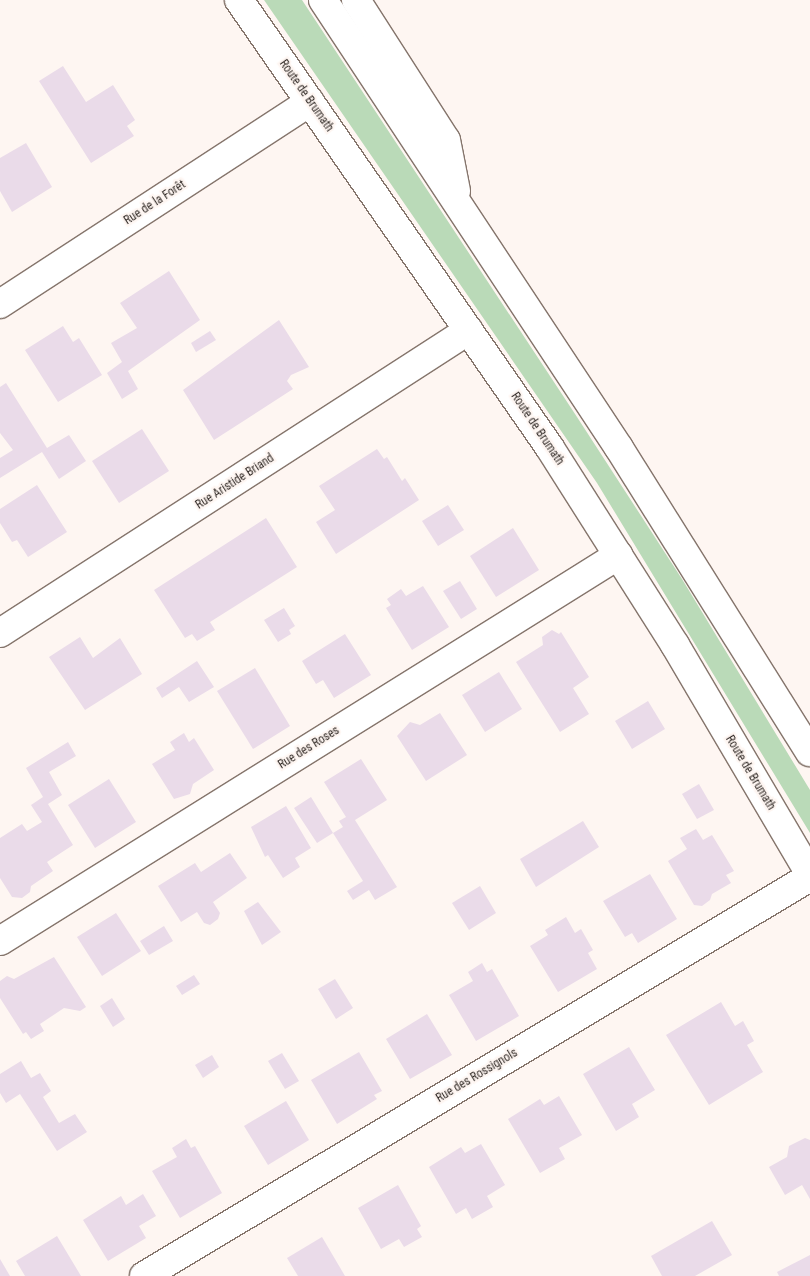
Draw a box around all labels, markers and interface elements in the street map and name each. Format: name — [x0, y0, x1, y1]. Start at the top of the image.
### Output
street label: Route de Brumath — [276, 57, 336, 135]
street label: Rue de la Forêt — [122, 178, 188, 228]
street label: Route de Brumath — [507, 390, 567, 468]
street label: Rue Aristide Briand — [193, 451, 277, 513]
street label: Rue des Roses — [276, 724, 342, 772]
street label: Route de Brumath — [722, 733, 778, 813]
street label: Rue des Rossignols — [434, 1046, 520, 1106]

